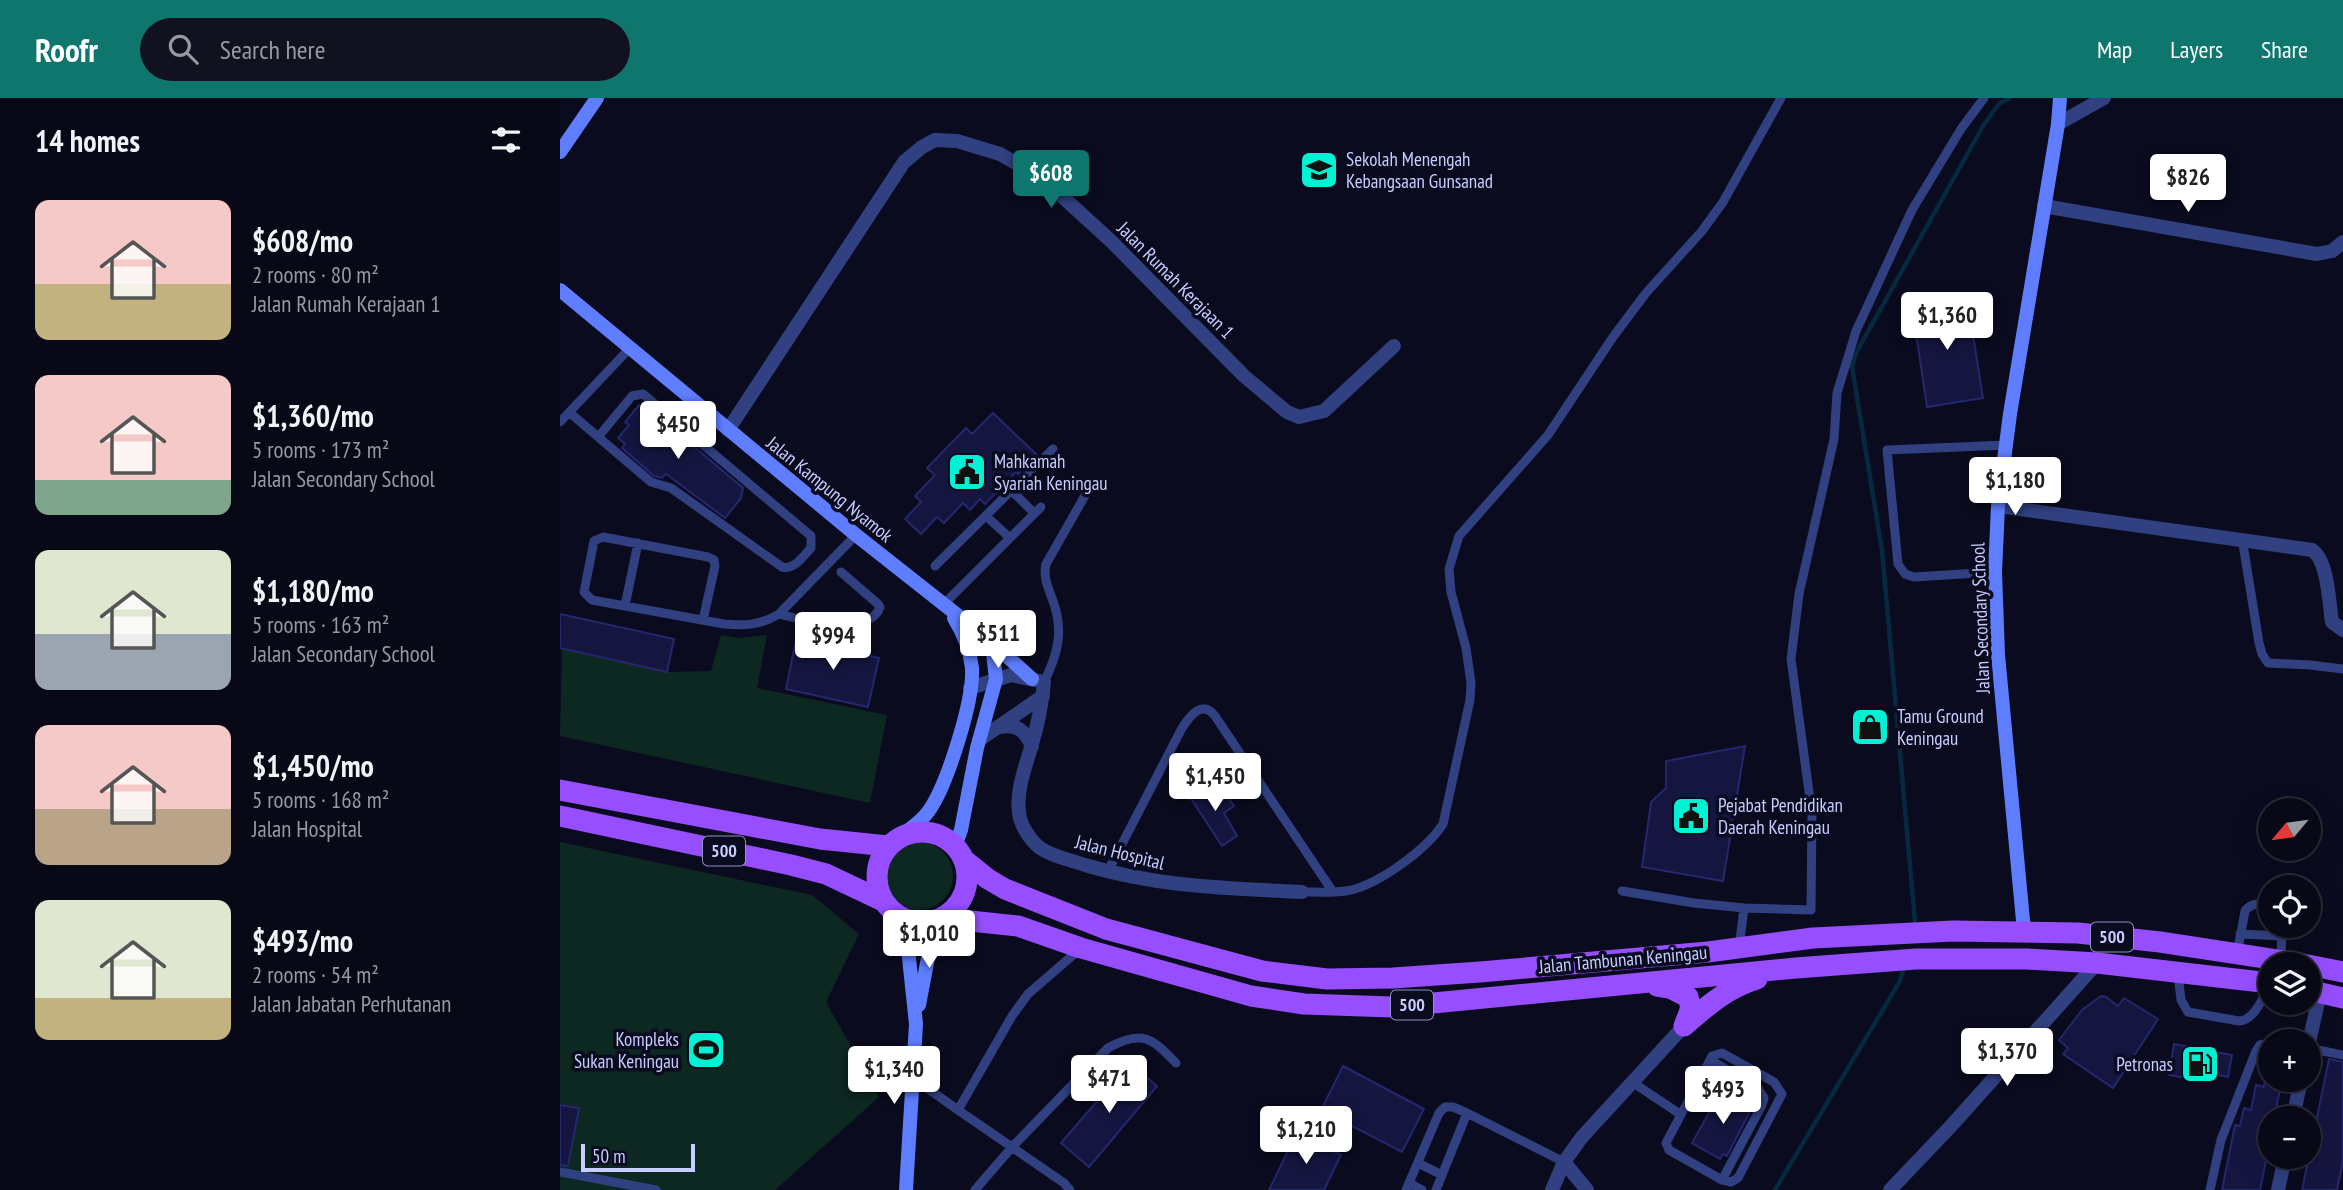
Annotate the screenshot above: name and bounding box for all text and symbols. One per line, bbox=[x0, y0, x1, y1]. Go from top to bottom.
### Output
search box bbox=[140, 18, 630, 81]
text: Roofr bbox=[35, 28, 98, 71]
icon: search bbox=[164, 30, 202, 68]
text: Search here bbox=[220, 33, 325, 66]
text: Map bbox=[2097, 34, 2132, 65]
text: Layers bbox=[2170, 34, 2223, 65]
text: Share bbox=[2261, 34, 2308, 65]
text: 14 homes bbox=[35, 121, 140, 160]
icon: filters bbox=[487, 121, 525, 159]
place label: Sekolah Menengah Kebangsaan Gunsanad bbox=[1346, 147, 1493, 193]
school or university icon: Sekolah Menengah Kebangsaan Gunsanad bbox=[1298, 149, 1340, 191]
pin: $608 bbox=[1010, 150, 1092, 210]
pin: $826 bbox=[2147, 155, 2229, 214]
text: $608 bbox=[1029, 158, 1073, 187]
text: $826 bbox=[2166, 162, 2210, 191]
street label: Jalan Rumah Kerajaan 1 bbox=[1112, 216, 1240, 344]
text: $608/mo bbox=[252, 221, 353, 260]
icon: home bbox=[91, 228, 175, 312]
text: 2 rooms · 80 m² bbox=[252, 260, 379, 289]
text: Jalan Rumah Kerajaan 1 bbox=[252, 289, 441, 318]
pin: $1,360 bbox=[1890, 292, 2004, 352]
text: $1,360 bbox=[1917, 300, 1977, 329]
text: $1,360/mo bbox=[252, 396, 374, 435]
pin: $450 bbox=[637, 402, 719, 461]
icon: home bbox=[91, 403, 175, 487]
text: $450 bbox=[656, 409, 700, 438]
street label: Jalan Kampung Nyamok bbox=[761, 430, 898, 548]
text: 5 rooms · 173 m² bbox=[252, 435, 389, 464]
place label: Mahkamah Syariah Keningau bbox=[994, 449, 1108, 495]
public building icon: Mahkamah Syariah Keningau bbox=[946, 451, 988, 493]
pin: $1,180 bbox=[1958, 458, 2072, 517]
text: Jalan Secondary School bbox=[252, 464, 435, 493]
text: $1,180 bbox=[1985, 465, 2045, 494]
street label: Jalan Secondary School bbox=[1965, 541, 1995, 695]
text: $1,180/mo bbox=[252, 571, 374, 610]
icon: home bbox=[91, 578, 175, 662]
text: 5 rooms · 163 m² bbox=[252, 610, 389, 639]
pin: $511 bbox=[957, 610, 1039, 670]
pin: $994 bbox=[792, 612, 874, 672]
text: $511 bbox=[976, 618, 1020, 647]
text: $994 bbox=[811, 620, 855, 649]
text: Jalan Secondary School bbox=[252, 639, 435, 668]
place label: Tamu Ground Keningau bbox=[1897, 704, 1984, 750]
shop icon: Tamu Ground Keningau bbox=[1849, 706, 1891, 748]
text: $1,450/mo bbox=[252, 746, 374, 785]
icon: home bbox=[91, 753, 175, 837]
pin: $1,450 bbox=[1158, 754, 1272, 813]
text: $1,450 bbox=[1185, 761, 1245, 790]
text: 5 rooms · 168 m² bbox=[252, 785, 389, 814]
place label: Pejabat Pendidikan Daerah Keningau bbox=[1718, 793, 1843, 839]
public building icon: Pejabat Pendidikan Daerah Keningau bbox=[1670, 795, 1712, 837]
north arrow bbox=[2258, 798, 2320, 861]
map controls bbox=[2258, 798, 2321, 1169]
text: Jalan Hospital bbox=[252, 814, 362, 843]
street label: Jalan Hospital bbox=[1072, 829, 1168, 875]
road number: 500 bbox=[703, 836, 745, 866]
button: locate bbox=[2258, 875, 2321, 938]
pin: $1,010 bbox=[872, 910, 986, 970]
text: $1,010 bbox=[899, 918, 959, 947]
text: $493/mo bbox=[252, 921, 353, 960]
road number: 500 bbox=[2091, 922, 2133, 952]
icon: home bbox=[91, 928, 175, 1012]
street label: Jalan Tambunan Keningau bbox=[1537, 940, 1708, 978]
button: layers bbox=[2258, 952, 2321, 1015]
text: 2 rooms · 54 m² bbox=[252, 960, 379, 989]
text: Jalan Jabatan Perhutanan bbox=[252, 989, 451, 1018]
road number: 500 bbox=[1391, 991, 1433, 1020]
place label: Kompleks Sukan Keningau bbox=[574, 1027, 679, 1073]
pin: $1,370 bbox=[1950, 1028, 2064, 1088]
sports icon: Kompleks Sukan Keningau bbox=[685, 1029, 727, 1071]
button: + bbox=[2258, 1029, 2321, 1092]
text: $1,370 bbox=[1977, 1036, 2037, 1065]
fuel station icon: Petronas bbox=[2179, 1043, 2221, 1085]
pin: $1,340 bbox=[837, 1046, 951, 1106]
place label: Petronas bbox=[2116, 1052, 2173, 1076]
text: $1,340 bbox=[864, 1054, 924, 1083]
pin: $471 bbox=[1068, 1056, 1150, 1115]
text: $471 bbox=[1087, 1063, 1131, 1092]
pin: $493 bbox=[1682, 1066, 1764, 1126]
text: $493 bbox=[1701, 1074, 1745, 1103]
button: − bbox=[2258, 1106, 2321, 1169]
pin: $1,210 bbox=[1249, 1107, 1363, 1166]
text: $1,210 bbox=[1276, 1114, 1336, 1143]
scale bar bbox=[581, 1141, 695, 1173]
text: 50 m bbox=[592, 1144, 626, 1168]

